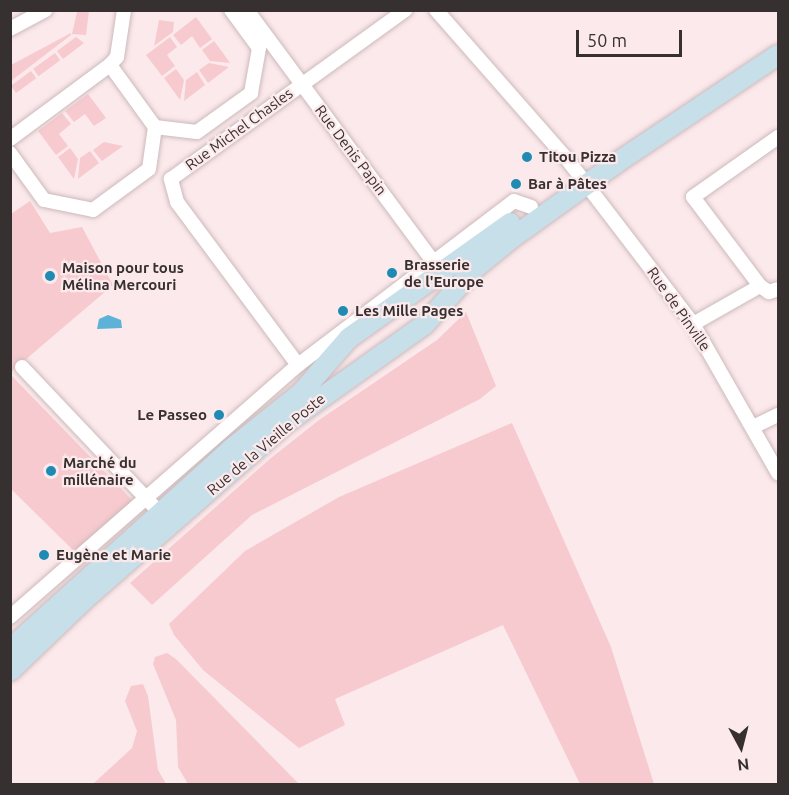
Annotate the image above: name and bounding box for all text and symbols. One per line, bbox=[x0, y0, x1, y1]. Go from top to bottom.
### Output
scale bar bbox=[579, 18, 686, 56]
text: 50 m bbox=[587, 30, 627, 50]
street label: Rue Michel Chasles bbox=[182, 84, 296, 174]
street label: Rue Denis Papin bbox=[311, 101, 391, 199]
place label: Titou Pizza bbox=[539, 148, 617, 166]
marker: Titou Pizza bbox=[520, 150, 534, 164]
place label: Bar à Pâtes bbox=[528, 175, 607, 193]
marker: Bar à Pâtes bbox=[509, 177, 523, 191]
place label: Brasserie de l'Europe bbox=[404, 255, 484, 290]
place label: Maison pour tous Mélina Mercouri bbox=[62, 258, 184, 293]
street label: Rue de Pinville bbox=[643, 264, 715, 354]
marker: Brasserie de l'Europe bbox=[385, 266, 399, 280]
marker: Maison pour tous Mélina Mercouri bbox=[43, 269, 57, 283]
place label: Les Mille Pages bbox=[355, 302, 463, 320]
marker: Les Mille Pages bbox=[336, 304, 350, 318]
street label: Rue de la Vieille Poste bbox=[203, 389, 329, 499]
place label: Le Passeo bbox=[137, 406, 207, 424]
marker: Le Passeo bbox=[212, 408, 226, 422]
place label: Marché du millénaire bbox=[63, 453, 137, 488]
marker: Marché du millénaire bbox=[44, 464, 58, 478]
place label: Eugène et Marie bbox=[56, 546, 171, 564]
marker: Eugène et Marie bbox=[37, 548, 51, 562]
north arrow bbox=[711, 717, 771, 777]
text: N bbox=[736, 755, 750, 775]

